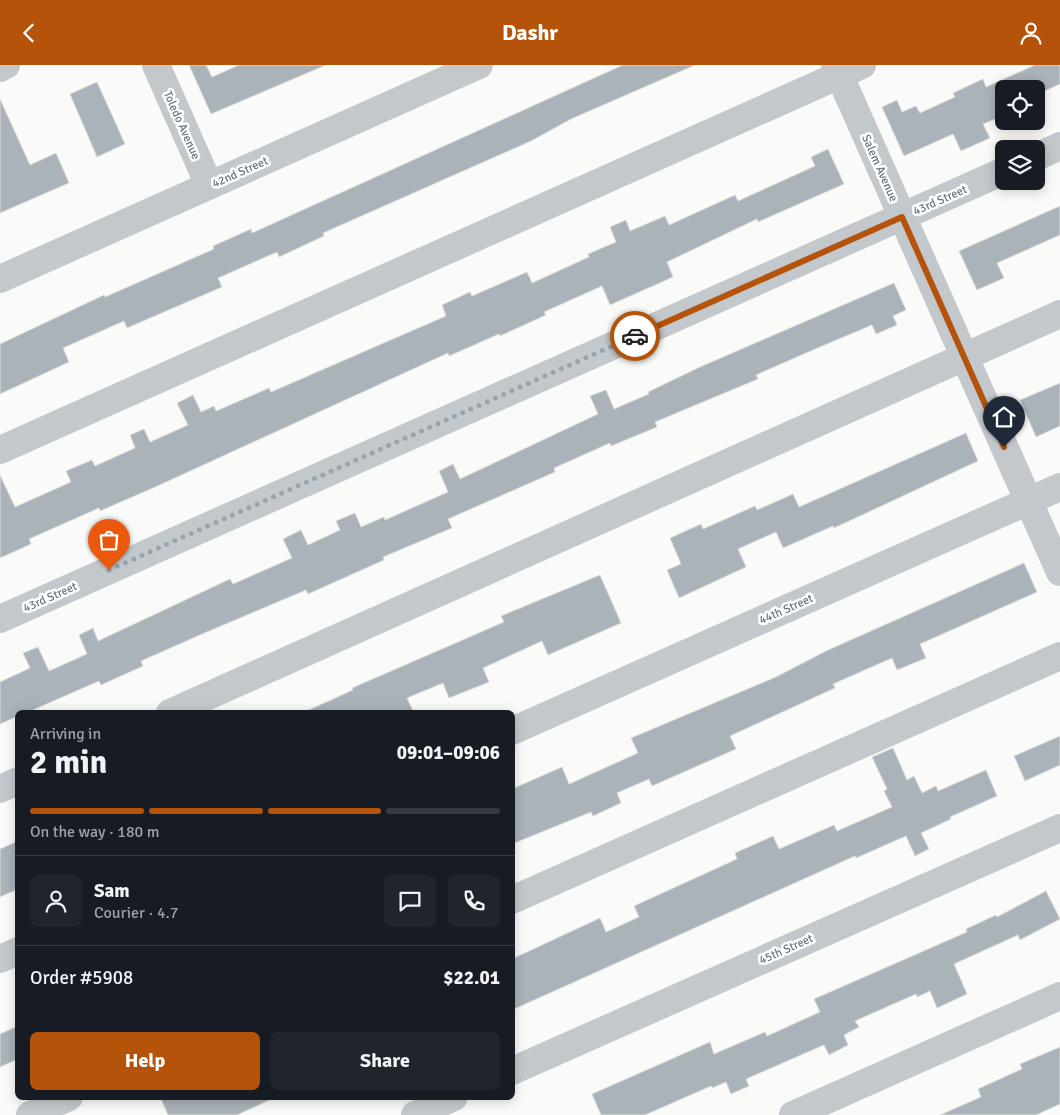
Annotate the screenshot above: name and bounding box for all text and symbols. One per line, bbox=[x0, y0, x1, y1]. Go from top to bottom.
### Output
icon: back bbox=[15, 19, 43, 47]
text: Dashr bbox=[502, 19, 558, 46]
icon: person bbox=[1017, 19, 1045, 47]
map controls bbox=[995, 80, 1045, 190]
button: locate bbox=[995, 80, 1045, 130]
street label: Toledo Avenue bbox=[160, 89, 203, 162]
street label: Salem Avenue bbox=[858, 132, 901, 204]
button: layers bbox=[995, 140, 1045, 190]
street label: 42nd Street bbox=[210, 153, 271, 191]
street label: 43rd Street bbox=[911, 182, 970, 219]
courier bbox=[610, 311, 660, 361]
icon: car bbox=[621, 322, 649, 350]
pin bbox=[983, 396, 1025, 447]
icon: home bbox=[990, 403, 1018, 431]
pin bbox=[88, 519, 130, 570]
icon: bag bbox=[95, 526, 123, 554]
street label: 43rd Street bbox=[21, 579, 80, 616]
street label: 44th Street bbox=[757, 591, 816, 628]
text: Arriving in bbox=[30, 724, 101, 744]
text: 09:01–09:06 bbox=[397, 741, 500, 765]
text: 2 min bbox=[30, 743, 107, 782]
text: On the way · 180 m bbox=[30, 822, 160, 842]
button: person bbox=[30, 875, 82, 927]
button: chat bbox=[384, 875, 436, 927]
button: phone bbox=[448, 875, 500, 927]
text: Sam bbox=[94, 879, 130, 903]
text: Courier · 4.7 bbox=[94, 903, 178, 923]
street label: 45th Street bbox=[757, 931, 816, 968]
text: Order #5908 bbox=[30, 966, 133, 990]
text: $22.01 bbox=[443, 966, 500, 990]
button: Help bbox=[30, 1032, 260, 1090]
button: Share bbox=[270, 1032, 500, 1090]

